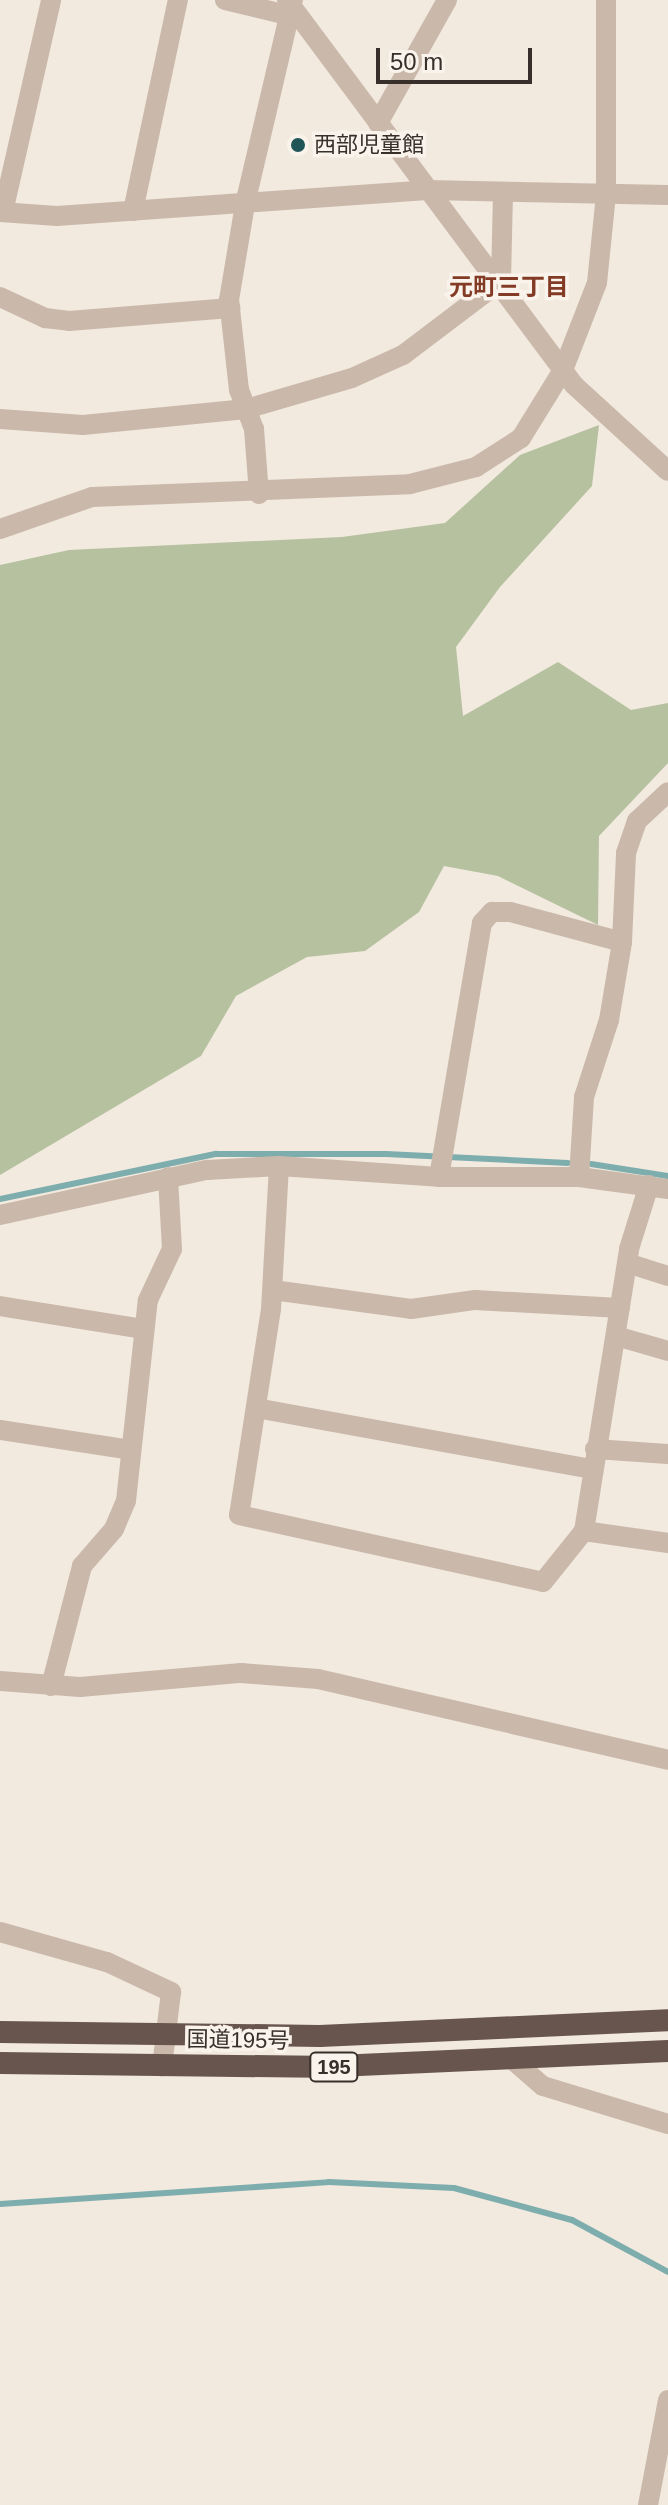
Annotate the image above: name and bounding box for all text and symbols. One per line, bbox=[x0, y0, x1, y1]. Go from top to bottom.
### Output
scale bar bbox=[380, 32, 536, 82]
text: 50 m bbox=[390, 48, 443, 75]
place label: 西部児童館 bbox=[314, 132, 424, 158]
marker: 西部児童館 bbox=[289, 136, 307, 154]
district label: 元町三丁目 bbox=[449, 273, 569, 301]
street label: 国道195号 bbox=[186, 2026, 290, 2054]
road number: 195 bbox=[308, 2051, 360, 2083]

